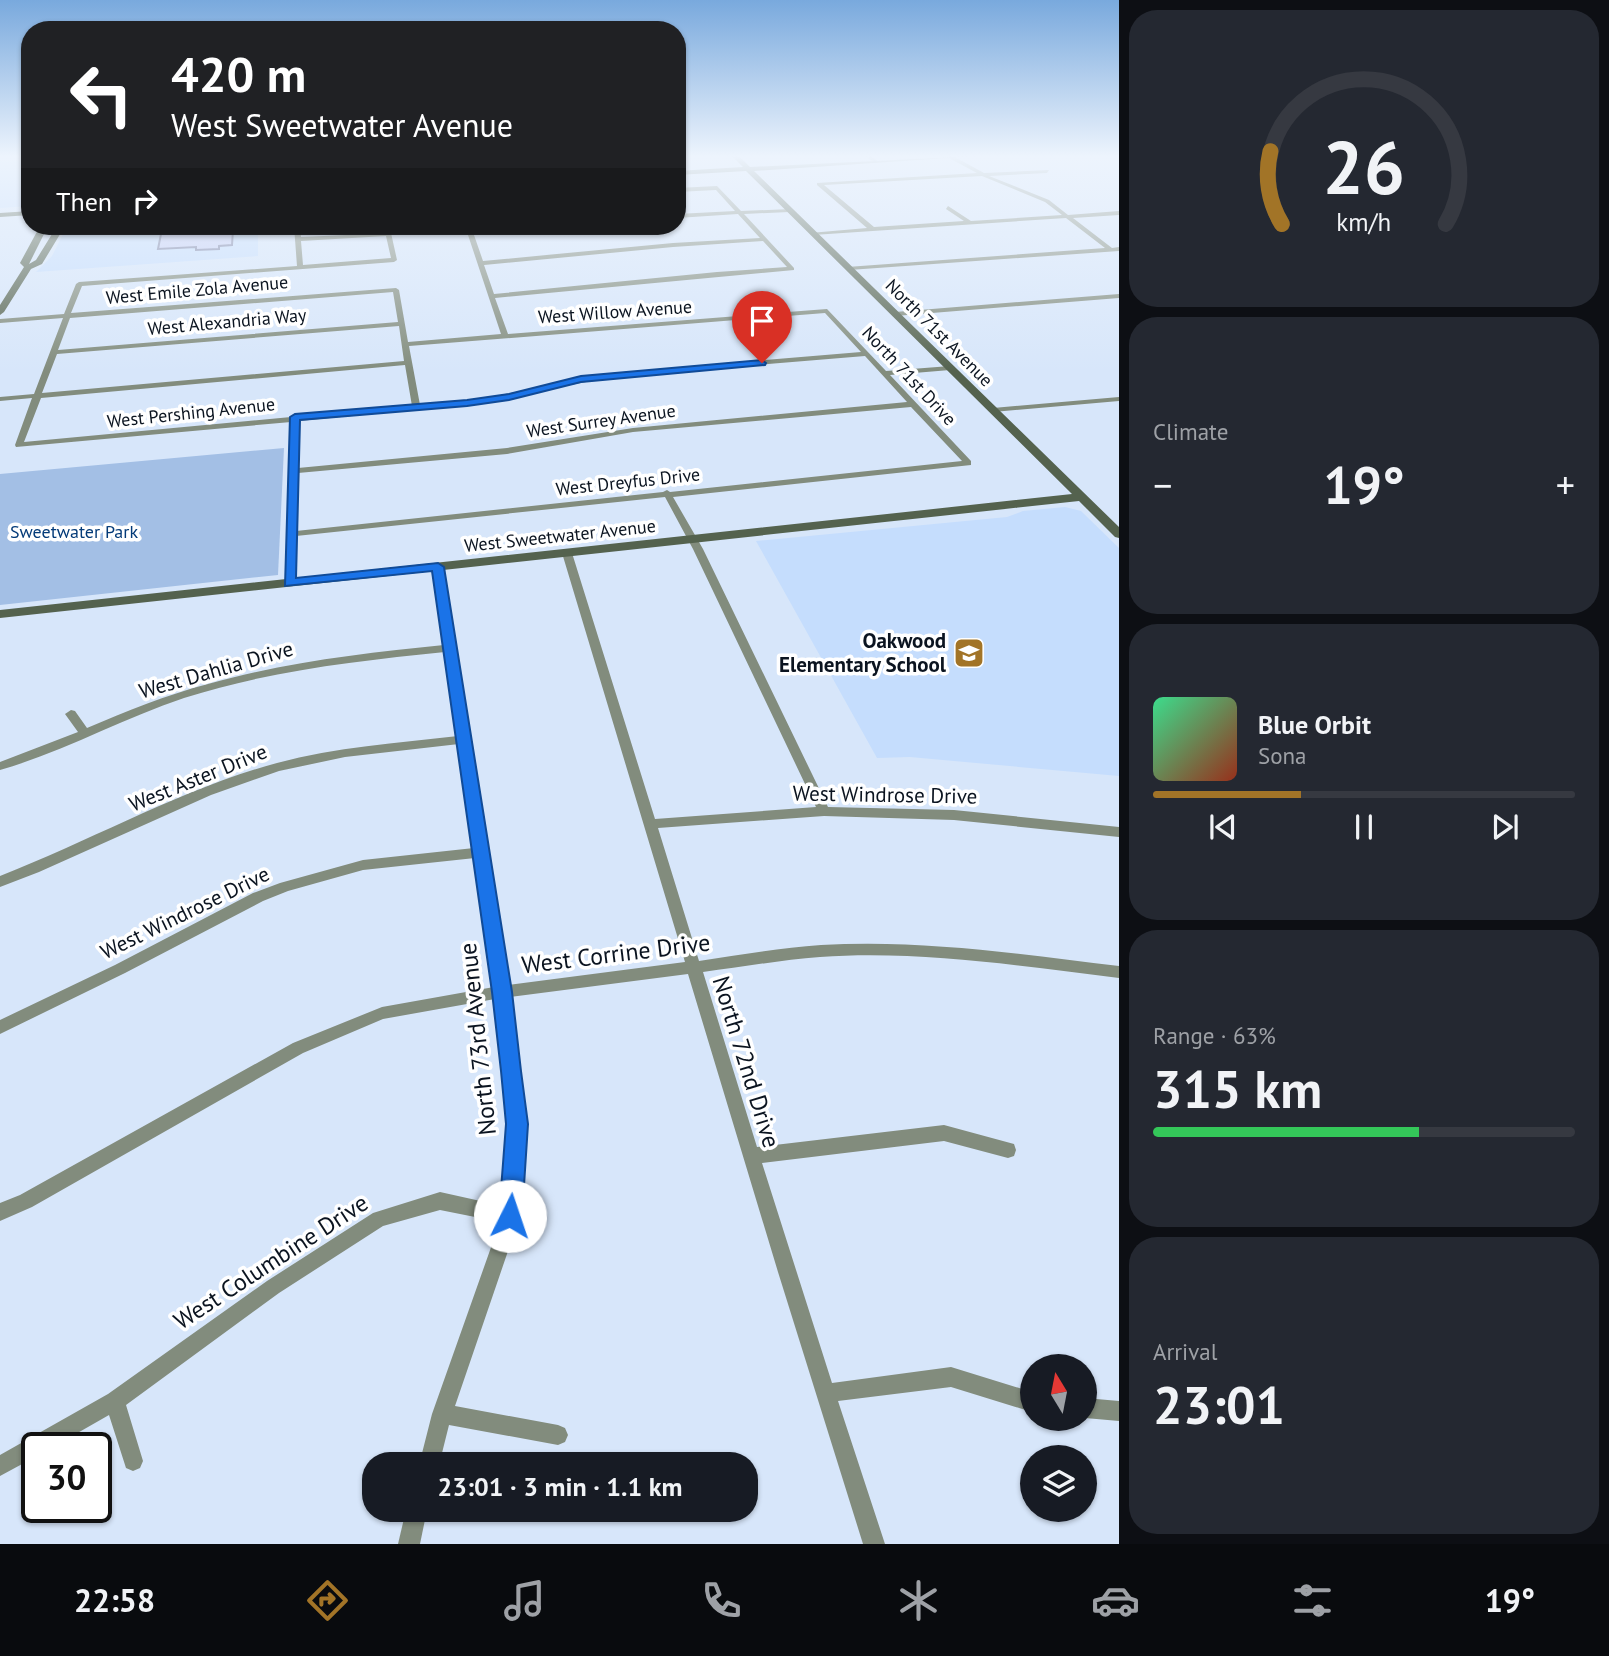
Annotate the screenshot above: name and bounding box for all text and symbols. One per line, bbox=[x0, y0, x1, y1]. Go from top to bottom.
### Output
text: 420 m bbox=[171, 42, 306, 106]
icon: left bbox=[56, 49, 147, 140]
text: West Sweetwater Avenue bbox=[171, 104, 513, 146]
text: 26 bbox=[1323, 121, 1405, 215]
icon: right bbox=[126, 182, 164, 220]
text: Then bbox=[56, 185, 112, 218]
text: km/h bbox=[1337, 206, 1391, 238]
street label: West Emile Zola Avenue bbox=[105, 270, 289, 309]
street label: North 71st Avenue bbox=[881, 274, 998, 391]
pin bbox=[732, 291, 792, 363]
street label: West Willow Avenue bbox=[537, 295, 693, 328]
icon: arrive bbox=[743, 302, 781, 340]
street label: West Alexandria Way bbox=[147, 303, 308, 340]
street label: North 71st Drive bbox=[857, 321, 961, 430]
street label: West Pershing Avenue bbox=[106, 392, 276, 433]
street label: West Surrey Avenue bbox=[525, 399, 677, 442]
text: Climate bbox=[1153, 417, 1228, 446]
text: 19° bbox=[1323, 451, 1405, 518]
text: − bbox=[1153, 460, 1172, 509]
text: + bbox=[1556, 460, 1575, 509]
street label: West Dreyfus Drive bbox=[555, 462, 701, 501]
street label: West Sweetwater Avenue bbox=[463, 514, 657, 557]
park label: Sweetwater Park bbox=[10, 520, 138, 543]
place label: Oakwood Elementary School bbox=[779, 627, 947, 678]
street label: West Dahlia Drive bbox=[136, 635, 296, 704]
school or university icon: Oakwood Elementary School bbox=[952, 636, 986, 670]
text: Blue Orbit bbox=[1258, 708, 1371, 741]
street label: West Aster Drive bbox=[125, 738, 271, 818]
text: Sona bbox=[1258, 741, 1307, 770]
street label: West Windrose Drive bbox=[792, 779, 978, 810]
icon: previous bbox=[1204, 808, 1242, 846]
icon: pause bbox=[1345, 808, 1383, 846]
icon: next bbox=[1486, 808, 1524, 846]
street label: West Windrose Drive bbox=[96, 860, 274, 965]
street label: West Corrine Drive bbox=[520, 927, 712, 980]
street label: North 73rd Avenue bbox=[452, 941, 503, 1137]
street label: North 72nd Drive bbox=[706, 972, 787, 1151]
text: Range · 63% bbox=[1153, 1021, 1276, 1050]
text: 315 km bbox=[1153, 1055, 1322, 1122]
position arrow bbox=[473, 1179, 547, 1253]
street label: West Columbine Drive bbox=[168, 1187, 374, 1336]
text: Arrival bbox=[1153, 1337, 1217, 1366]
north arrow bbox=[1020, 1354, 1097, 1432]
map controls bbox=[1020, 1354, 1097, 1522]
text: 23:01 bbox=[1153, 1371, 1285, 1438]
speed limit sign: 30 bbox=[21, 1432, 112, 1523]
button: layers bbox=[1020, 1445, 1097, 1522]
text: 23:01 · 3 min · 1.1 km bbox=[438, 1470, 683, 1503]
icon: directions bbox=[303, 1576, 352, 1625]
icon: music bbox=[500, 1576, 549, 1625]
icon: phone bbox=[697, 1576, 746, 1625]
icon: climate bbox=[894, 1576, 943, 1625]
icon: car bbox=[1091, 1576, 1140, 1625]
icon: filters bbox=[1288, 1576, 1337, 1625]
text: 22:58 bbox=[74, 1579, 155, 1621]
text: 19° bbox=[1485, 1579, 1535, 1621]

